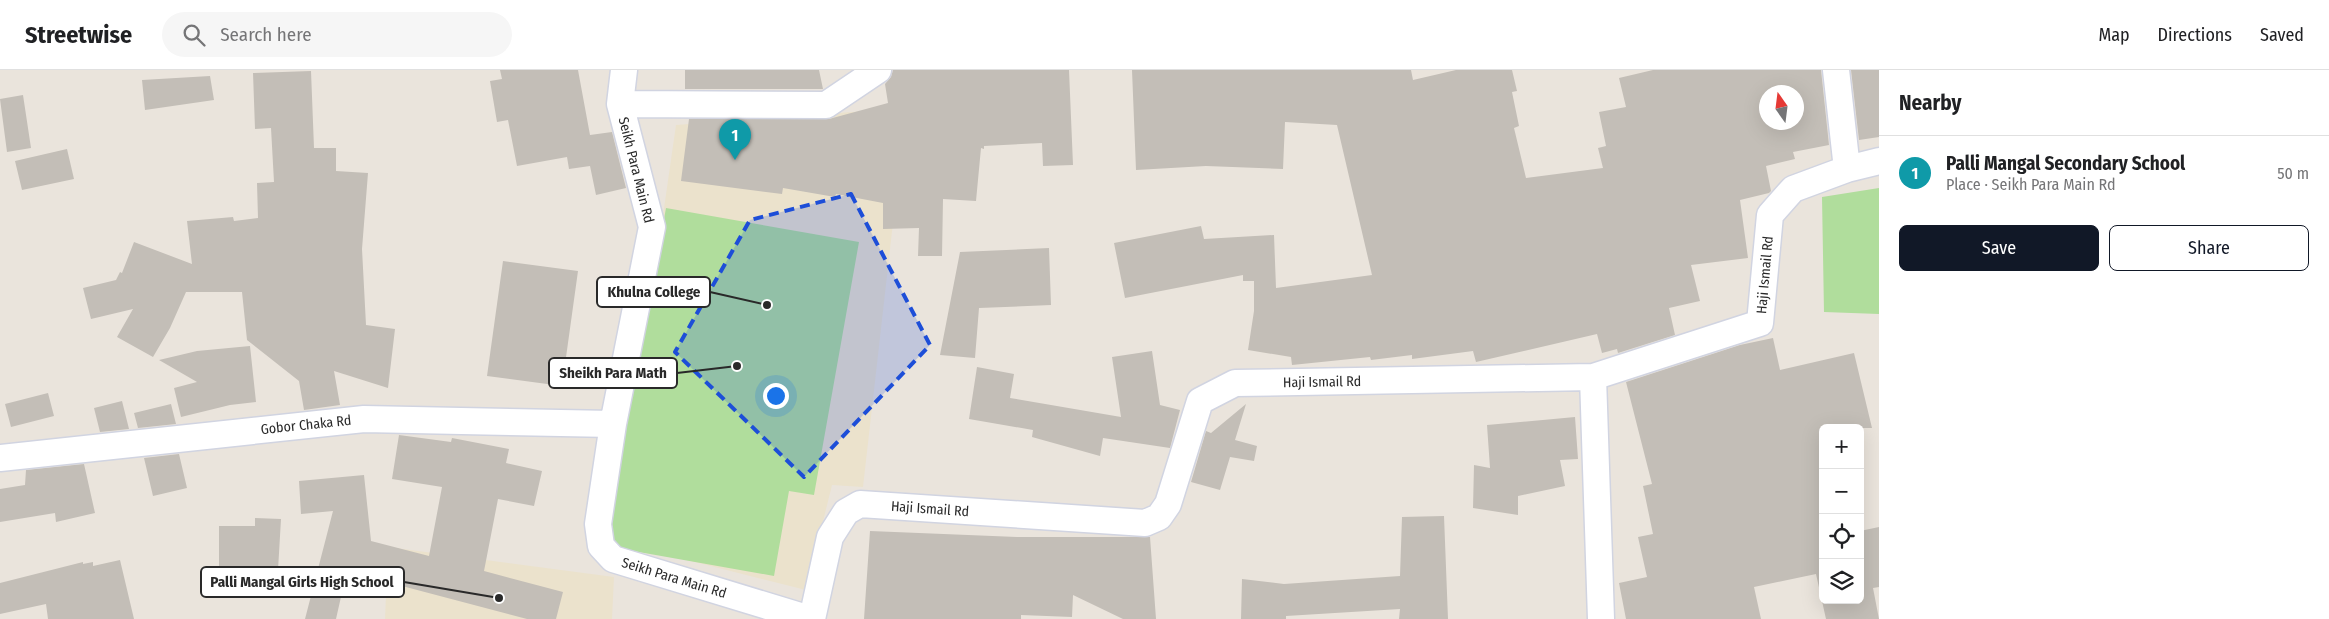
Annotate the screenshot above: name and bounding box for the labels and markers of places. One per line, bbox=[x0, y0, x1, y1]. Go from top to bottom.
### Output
pin: 1 bbox=[719, 119, 751, 160]
callout: Khulna College bbox=[597, 277, 710, 307]
callout: Sheikh Para Math bbox=[549, 358, 677, 388]
callout: Palli Mangal Girls High School bbox=[201, 567, 404, 597]

